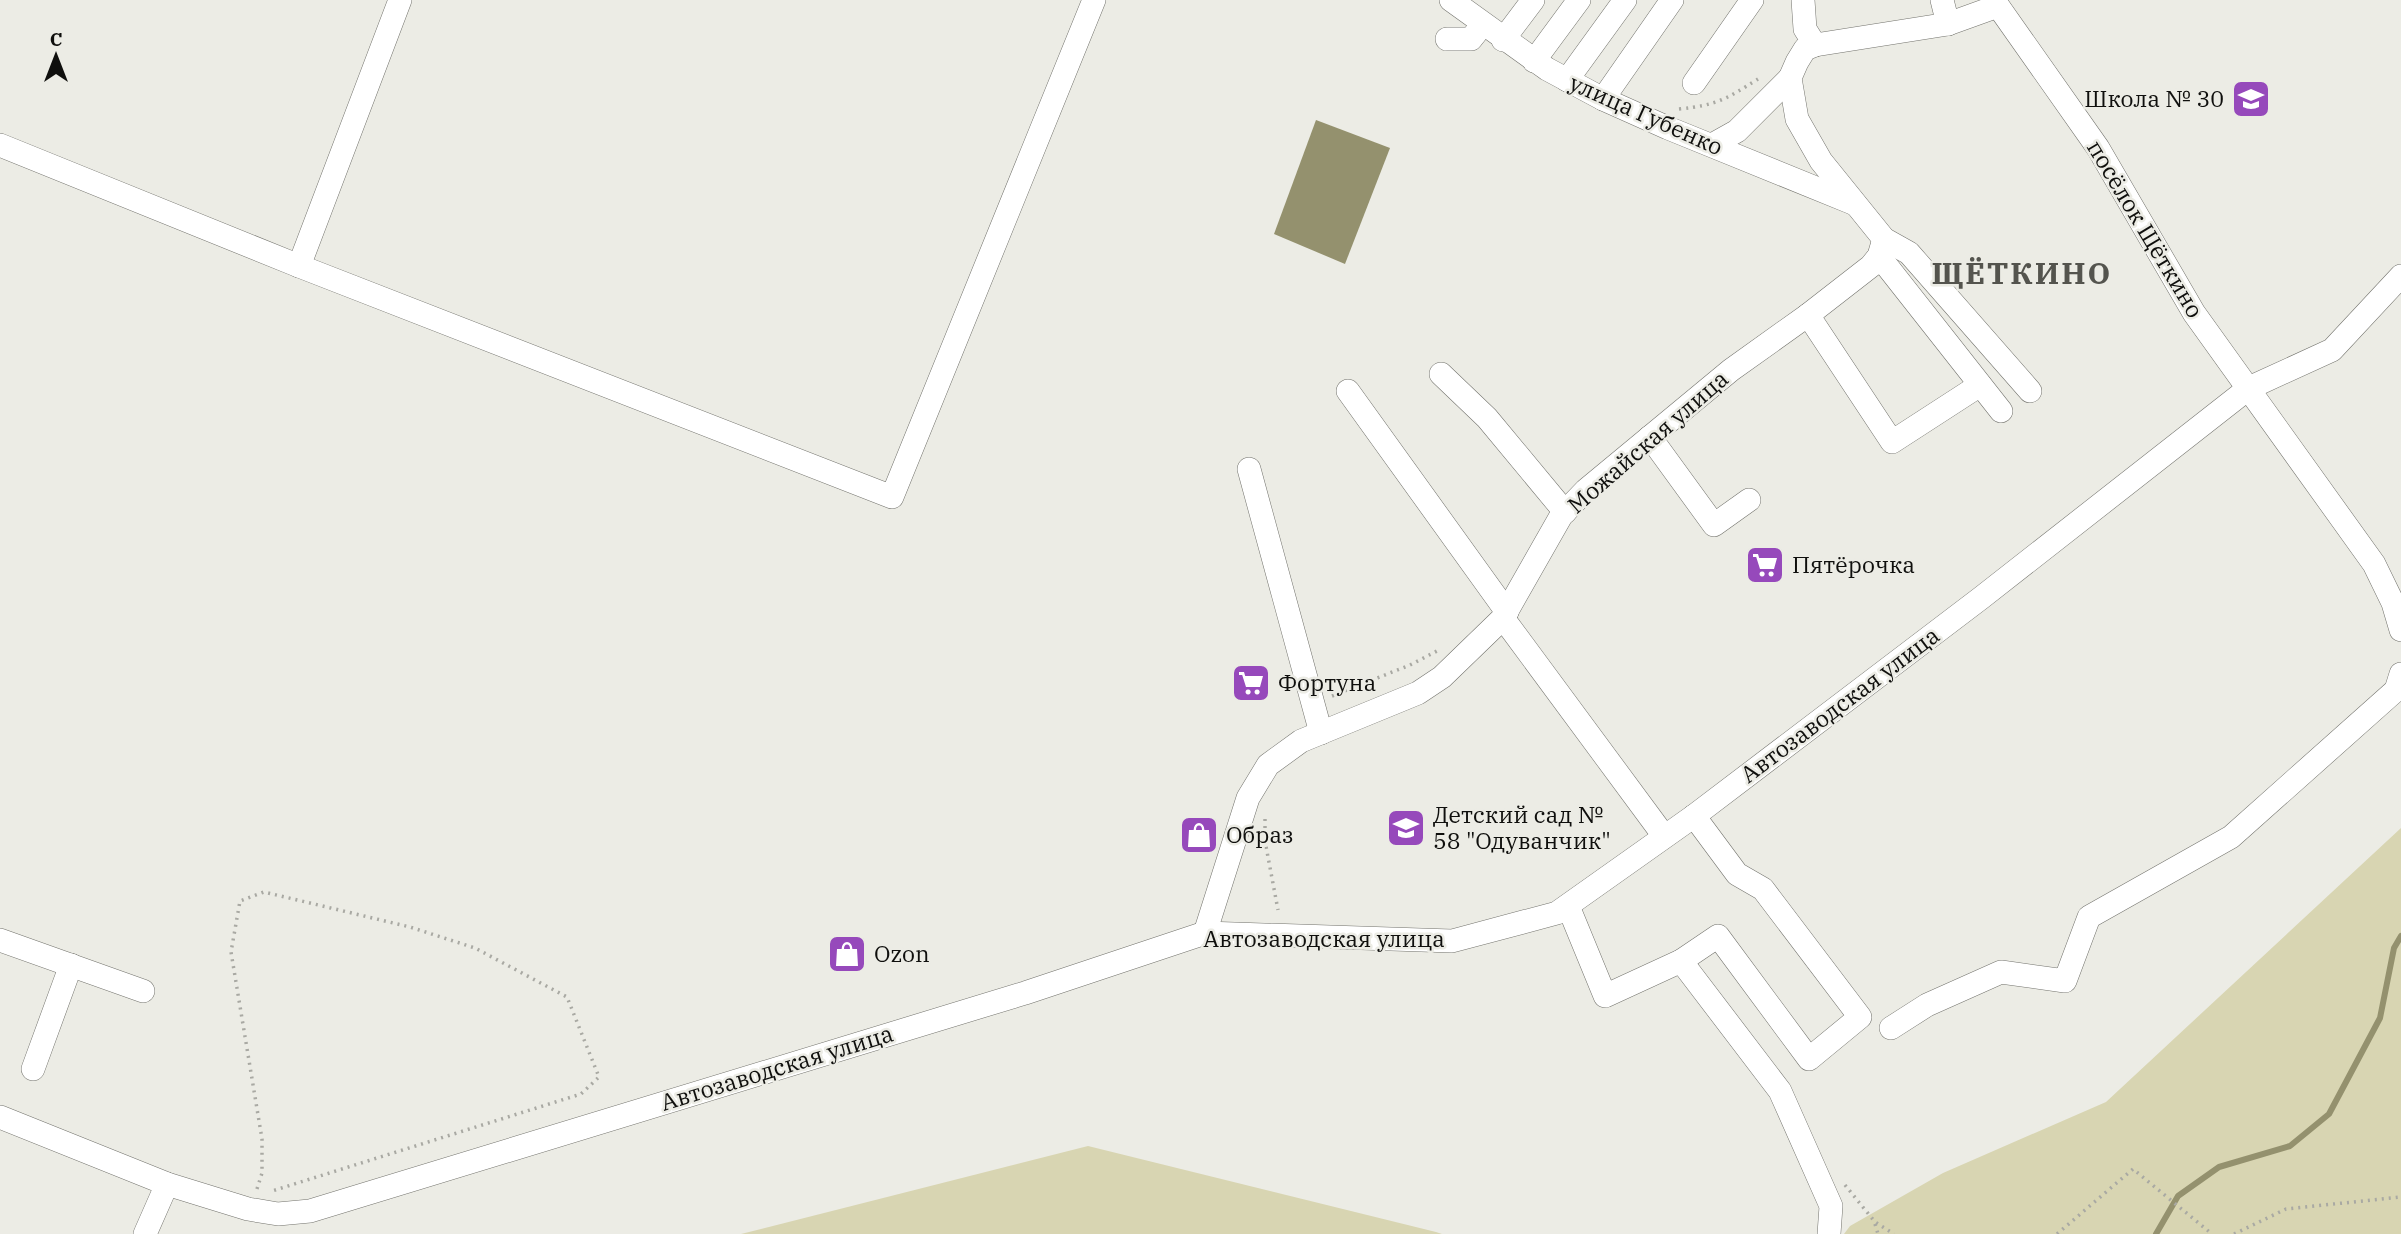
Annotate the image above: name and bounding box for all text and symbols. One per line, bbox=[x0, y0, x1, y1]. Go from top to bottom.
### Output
north arrow bbox=[21, 21, 91, 91]
text: С bbox=[50, 27, 62, 51]
street label: улица Губенко bbox=[1565, 67, 1728, 161]
school or university icon: Школа № 30 bbox=[2230, 78, 2272, 120]
place label: Школа № 30 bbox=[2084, 83, 2224, 113]
street label: посёлок Щёткино bbox=[2081, 134, 2211, 323]
district label: ЩЁТКИНО bbox=[1932, 253, 2112, 292]
street label: Можайская улица bbox=[1561, 363, 1734, 519]
supermarket icon: Пятёрочка bbox=[1744, 544, 1786, 586]
place label: Пятёрочка bbox=[1792, 549, 1915, 579]
street label: Автозаводская улица bbox=[1734, 620, 1945, 789]
supermarket icon: Фортуна bbox=[1230, 662, 1272, 704]
place label: Фортуна bbox=[1278, 667, 1376, 697]
place label: Детский сад № 58 "Одуванчик" bbox=[1433, 799, 1611, 855]
school or university icon: Детский сад № 58 "Одуванчик" bbox=[1385, 807, 1427, 849]
shop icon: Образ bbox=[1178, 814, 1220, 856]
place label: Образ bbox=[1226, 819, 1294, 849]
street label: Автозаводская улица bbox=[1203, 923, 1445, 953]
shop icon: Ozon bbox=[826, 933, 868, 975]
place label: Ozon bbox=[874, 938, 930, 968]
street label: Автозаводская улица bbox=[657, 1017, 897, 1117]

